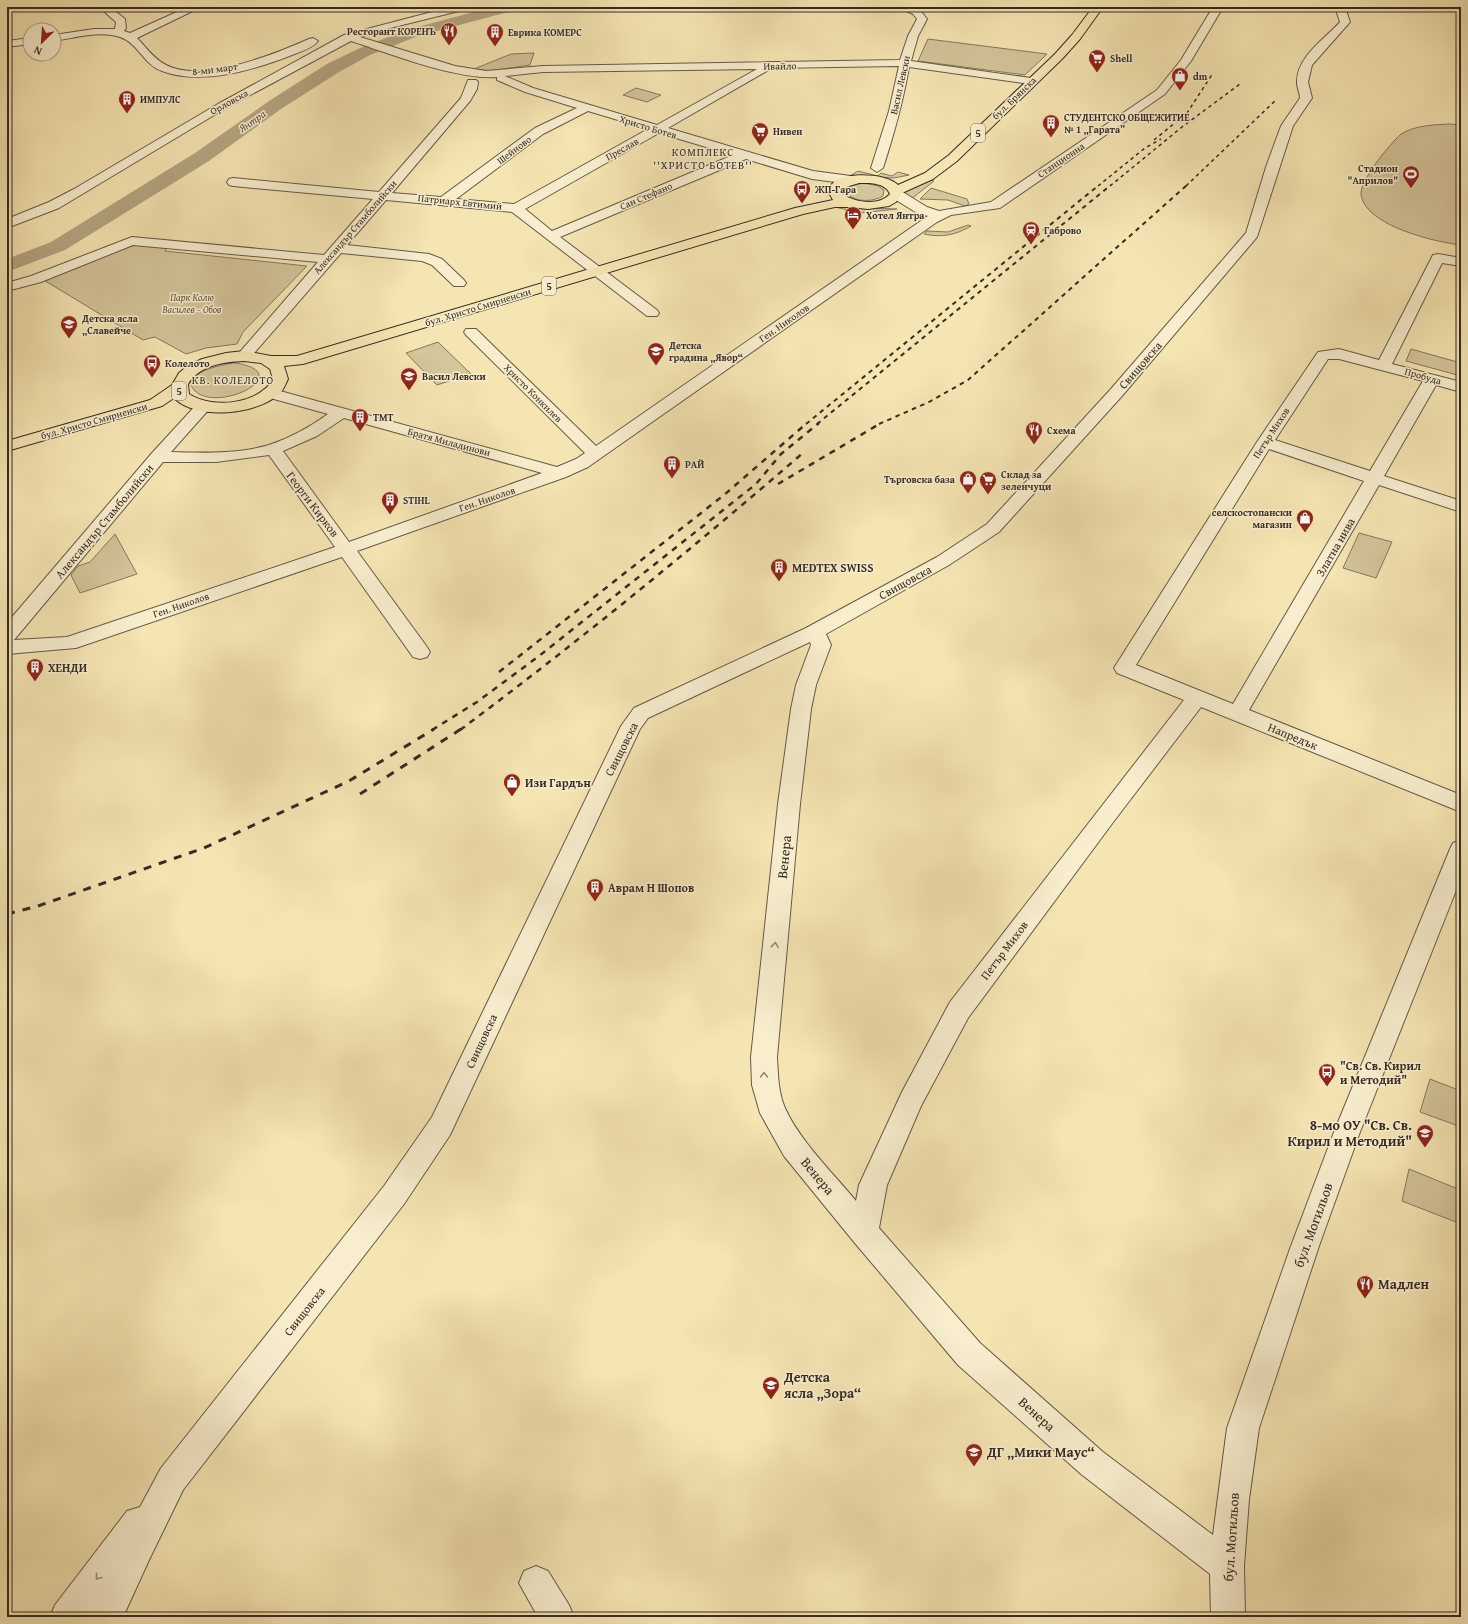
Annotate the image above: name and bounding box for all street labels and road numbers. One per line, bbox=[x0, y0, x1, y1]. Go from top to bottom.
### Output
street label: Васил Левски bbox=[886, 54, 914, 116]
street label: Ивайло bbox=[763, 58, 797, 74]
street label: 8-ми март bbox=[191, 59, 239, 79]
street label: бул. Брянска bbox=[988, 73, 1040, 123]
street label: Орловска bbox=[207, 85, 251, 119]
street label: Христо Ботев bbox=[617, 111, 679, 143]
road number: 5 bbox=[971, 124, 985, 142]
street label: Шейново bbox=[494, 132, 534, 168]
street label: Преслав bbox=[603, 134, 642, 164]
street label: Станционна bbox=[1034, 139, 1088, 181]
street label: Александър Стамболийски bbox=[310, 176, 400, 278]
street label: Сан Стефано bbox=[618, 178, 674, 214]
street label: Патриарх Евтимий bbox=[417, 190, 503, 214]
road number: 5 bbox=[542, 277, 556, 295]
street label: бул. Христо Смирненски bbox=[423, 284, 533, 330]
street label: Ген. Николов bbox=[756, 300, 812, 346]
street label: Свищовска bbox=[1115, 337, 1166, 392]
street label: Христо Конкилев bbox=[500, 360, 566, 426]
street label: Пробуда bbox=[1403, 364, 1443, 388]
road number: 5 bbox=[172, 382, 186, 400]
street label: бул. Христо Смирненски bbox=[39, 399, 149, 443]
street label: Петър Михов bbox=[1249, 404, 1293, 462]
street label: Братя Миладинови bbox=[406, 424, 492, 460]
street label: Александър Стамболийски bbox=[51, 460, 157, 582]
street label: Георги Кирков bbox=[283, 468, 343, 540]
street label: Ген. Николов bbox=[457, 482, 517, 516]
street label: Златна нива bbox=[1311, 514, 1359, 580]
street label: Свищовска bbox=[875, 560, 935, 604]
street label: Ген. Николов bbox=[151, 588, 211, 622]
street label: Напредък bbox=[1266, 718, 1321, 754]
street label: Свищовска bbox=[600, 719, 642, 779]
street label: Венера bbox=[772, 834, 796, 880]
street label: Петър Михов bbox=[976, 917, 1032, 983]
street label: Свищовска bbox=[461, 1011, 501, 1071]
street label: Венера bbox=[796, 1153, 840, 1199]
street label: бул. Могильов bbox=[1288, 1180, 1338, 1270]
street label: Свищовска bbox=[279, 1283, 329, 1339]
street label: Венера bbox=[1014, 1392, 1060, 1436]
street label: бул. Могильов bbox=[1218, 1492, 1244, 1582]

